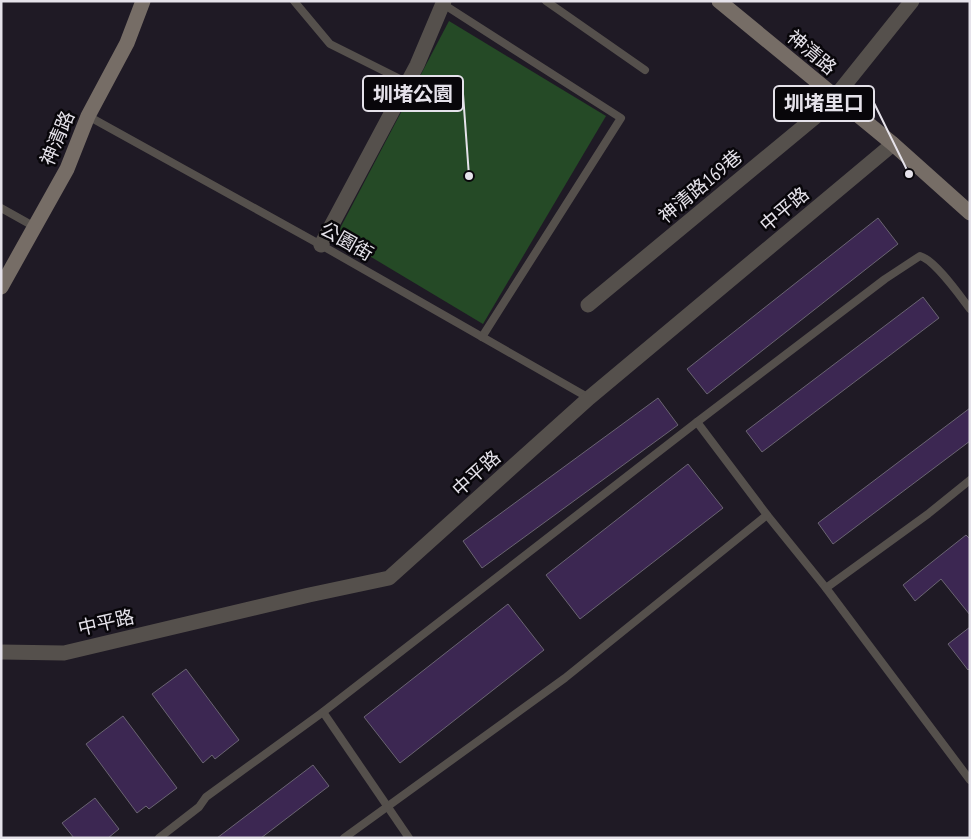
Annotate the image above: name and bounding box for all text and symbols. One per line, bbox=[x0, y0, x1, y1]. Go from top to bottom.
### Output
street label: 神清路 bbox=[782, 24, 842, 80]
callout: 圳堵公園 bbox=[363, 76, 463, 111]
text: 圳堵公園 bbox=[373, 81, 453, 107]
callout: 圳堵里口 bbox=[774, 86, 874, 121]
text: 圳堵里口 bbox=[784, 90, 864, 116]
street label: 神清路 bbox=[35, 107, 79, 169]
street label: 神清路169巷 bbox=[653, 144, 747, 228]
street label: 中平路 bbox=[754, 181, 814, 237]
street label: 公園街 bbox=[316, 216, 378, 266]
street label: 中平路 bbox=[447, 445, 505, 501]
street label: 中平路 bbox=[76, 604, 136, 640]

